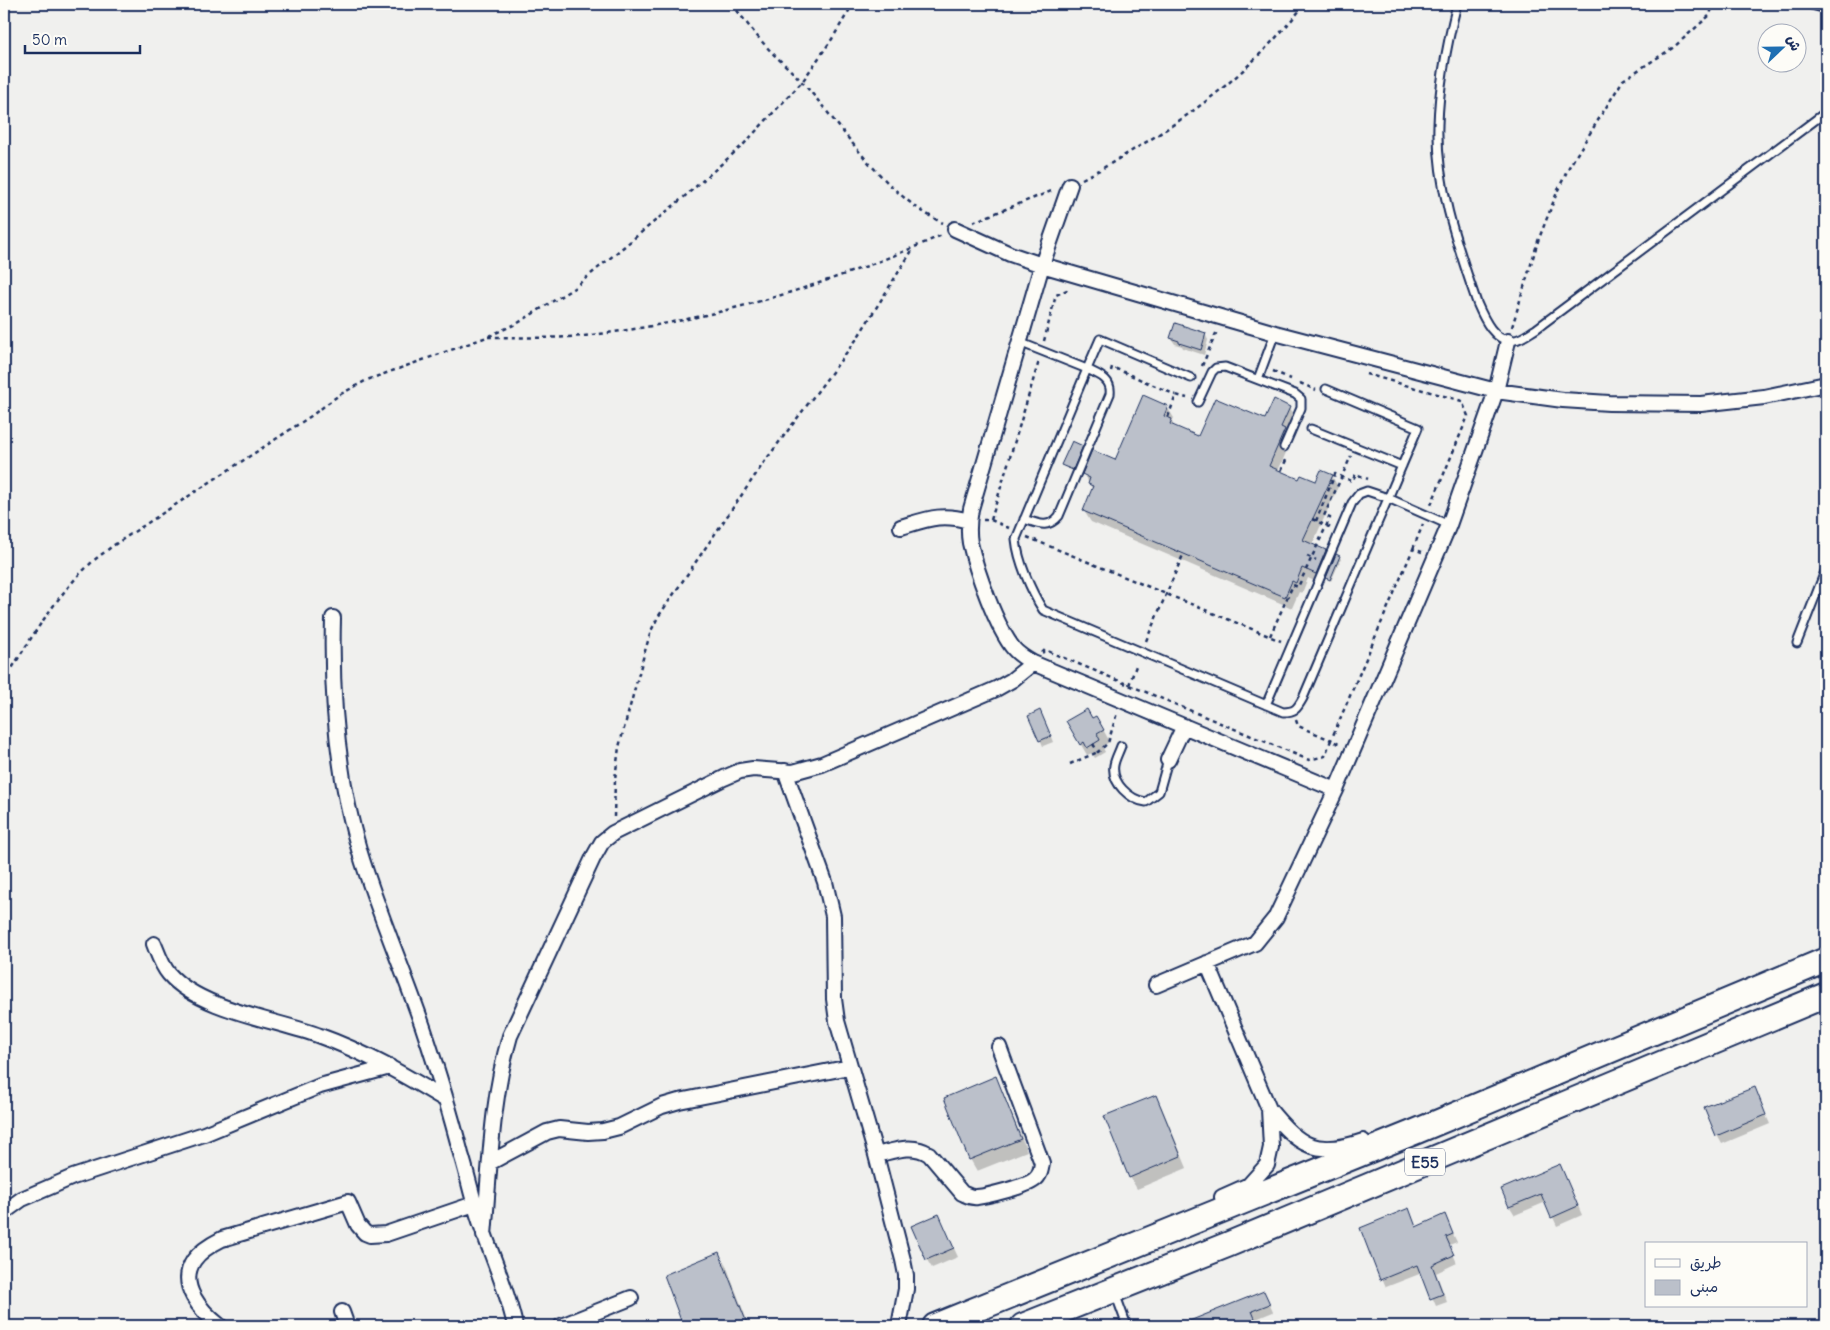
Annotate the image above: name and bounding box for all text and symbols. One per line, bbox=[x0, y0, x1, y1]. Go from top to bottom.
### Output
scale bar bbox=[25, 22, 140, 54]
north arrow bbox=[1758, 22, 1808, 72]
text: 50 m bbox=[32, 30, 67, 49]
text: ش bbox=[1783, 33, 1805, 54]
road number: E55 bbox=[1405, 1148, 1445, 1176]
legend bbox=[1645, 1242, 1808, 1308]
text: طريق bbox=[1690, 1253, 1722, 1272]
text: مبنى bbox=[1690, 1277, 1718, 1297]

